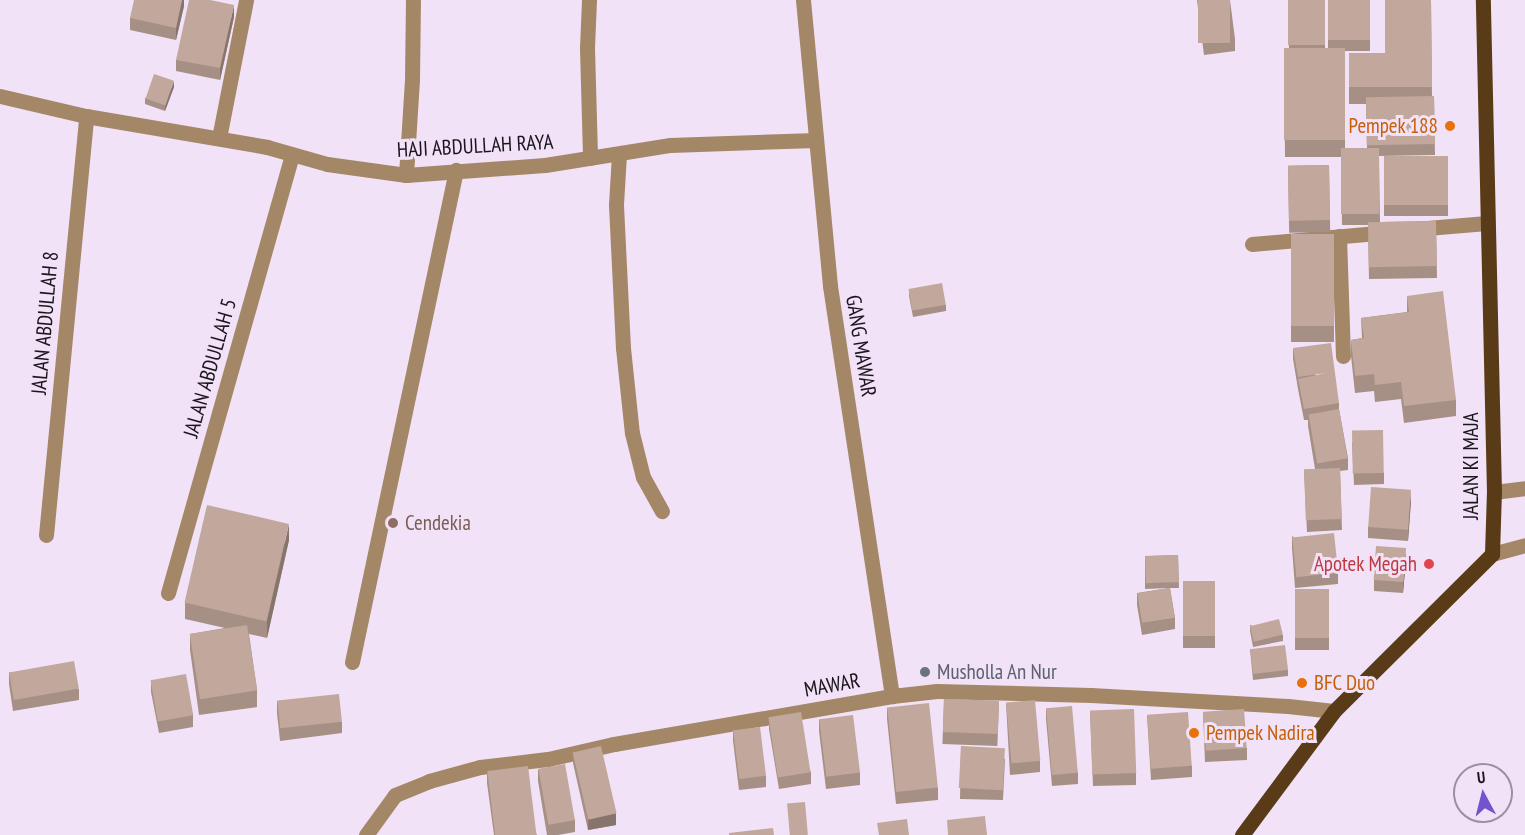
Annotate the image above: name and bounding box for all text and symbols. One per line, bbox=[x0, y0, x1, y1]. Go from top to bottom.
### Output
place label: Pempek 188 bbox=[1348, 113, 1438, 139]
marker: Pempek 188 bbox=[1443, 119, 1457, 133]
street label: HAJI ABDULLAH RAYA bbox=[396, 129, 554, 163]
street label: JALAN ABDULLAH 8 bbox=[26, 250, 64, 396]
street label: GANG MAWAR bbox=[841, 293, 881, 399]
street label: JALAN ABDULLAH 5 bbox=[178, 295, 242, 441]
street label: JALAN KI MAJA bbox=[1458, 412, 1484, 520]
place label: Cendekia bbox=[405, 510, 471, 536]
marker: Cendekia bbox=[386, 516, 400, 530]
place label: Apotek Megah bbox=[1313, 551, 1417, 577]
marker: Apotek Megah bbox=[1422, 557, 1436, 571]
place label: Musholla An Nur bbox=[937, 659, 1057, 685]
marker: Musholla An Nur bbox=[918, 665, 932, 679]
street label: MAWAR bbox=[802, 668, 862, 702]
place label: BFC Duo bbox=[1314, 670, 1376, 696]
marker: BFC Duo bbox=[1295, 676, 1309, 690]
place label: Pempek Nadira bbox=[1206, 720, 1315, 746]
marker: Pempek Nadira bbox=[1187, 726, 1201, 740]
north arrow bbox=[1453, 763, 1513, 823]
text: U bbox=[1476, 767, 1486, 788]

